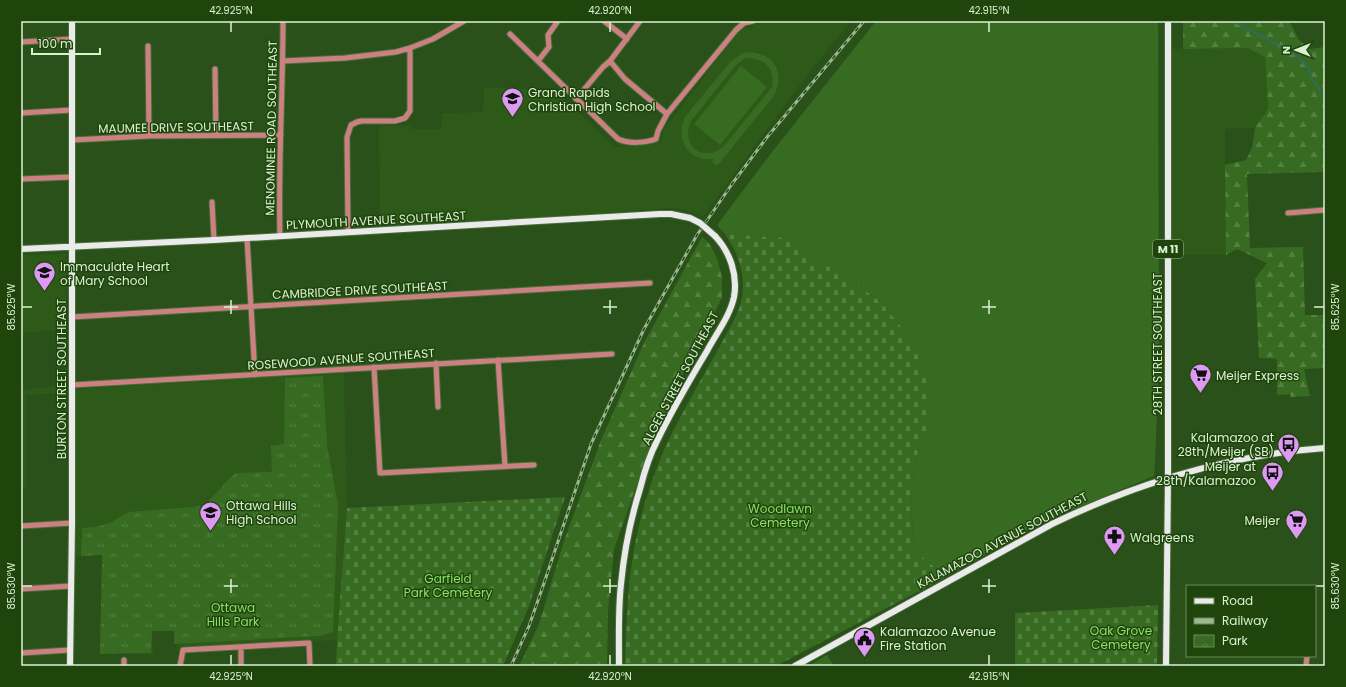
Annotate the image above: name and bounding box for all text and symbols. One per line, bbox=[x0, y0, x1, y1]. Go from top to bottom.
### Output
text: 42.925°N bbox=[209, 3, 253, 18]
text: 42.920°N bbox=[588, 3, 632, 18]
text: 42.915°N bbox=[968, 3, 1010, 18]
scale bar bbox=[32, 30, 100, 56]
north arrow bbox=[1276, 30, 1316, 70]
text: 100 m bbox=[38, 35, 72, 52]
street label: MENOMINEE ROAD SOUTHEAST bbox=[261, 40, 281, 216]
text: N bbox=[1278, 46, 1294, 54]
place label: Grand Rapids Christian High School bbox=[528, 84, 656, 115]
school or university icon: Grand Rapids Christian High School bbox=[500, 86, 526, 119]
street label: MAUMEE DRIVE SOUTHEAST bbox=[98, 117, 255, 137]
street label: PLYMOUTH AVENUE SOUTHEAST bbox=[285, 207, 467, 233]
road number: M 11 bbox=[1153, 240, 1183, 258]
place label: Immaculate Heart of Mary School bbox=[60, 258, 170, 289]
school or university icon: Immaculate Heart of Mary School bbox=[31, 260, 57, 293]
street label: 28TH STREET SOUTHEAST bbox=[1149, 272, 1166, 415]
street label: CAMBRIDGE DRIVE SOUTHEAST bbox=[272, 277, 449, 303]
text: 85.625°W bbox=[4, 283, 19, 330]
text: 85.625°W bbox=[1328, 283, 1343, 330]
street label: BURTON STREET SOUTHEAST bbox=[53, 298, 70, 459]
street label: ALGER STREET SOUTHEAST bbox=[637, 308, 723, 448]
street label: ROSEWOOD AVENUE SOUTHEAST bbox=[247, 344, 436, 374]
supermarket icon: Meijer Express bbox=[1187, 362, 1213, 395]
place label: Meijer Express bbox=[1216, 367, 1299, 384]
place label: Kalamazoo at 28th/Meijer (SB) bbox=[1178, 429, 1274, 460]
bus stop icon: Kalamazoo at 28th/Meijer (SB) bbox=[1276, 431, 1302, 464]
place label: Meijer at 28th/Kalamazoo bbox=[1156, 458, 1256, 489]
bus stop icon: Meijer at 28th/Kalamazoo bbox=[1259, 460, 1285, 493]
street label: KALAMAZOO AVENUE SOUTHEAST bbox=[914, 487, 1091, 592]
place label: Ottawa Hills High School bbox=[226, 497, 297, 528]
school or university icon: Ottawa Hills High School bbox=[198, 499, 224, 532]
park label: Woodlawn Cemetery bbox=[748, 500, 812, 531]
supermarket icon: Meijer bbox=[1283, 507, 1309, 540]
place label: Meijer bbox=[1244, 512, 1281, 529]
pharmacy icon: Walgreens bbox=[1102, 524, 1128, 557]
place label: Walgreens bbox=[1130, 529, 1194, 546]
text: 85.630°W bbox=[4, 562, 19, 610]
text: 85.630°W bbox=[1328, 562, 1343, 610]
park label: Garfield Park Cemetery bbox=[404, 570, 492, 601]
legend bbox=[1186, 585, 1316, 657]
text: Road bbox=[1222, 592, 1253, 609]
park label: Ottawa Hills Park bbox=[207, 599, 260, 630]
text: Railway bbox=[1222, 612, 1268, 629]
park label: Oak Grove Cemetery bbox=[1090, 622, 1152, 653]
place label: Kalamazoo Avenue Fire Station bbox=[880, 623, 996, 654]
public building icon: Kalamazoo Avenue Fire Station bbox=[852, 625, 878, 658]
text: Park bbox=[1222, 632, 1249, 649]
text: 42.925°N bbox=[209, 669, 253, 684]
text: 42.920°N bbox=[588, 669, 632, 684]
text: 42.915°N bbox=[968, 669, 1010, 684]

